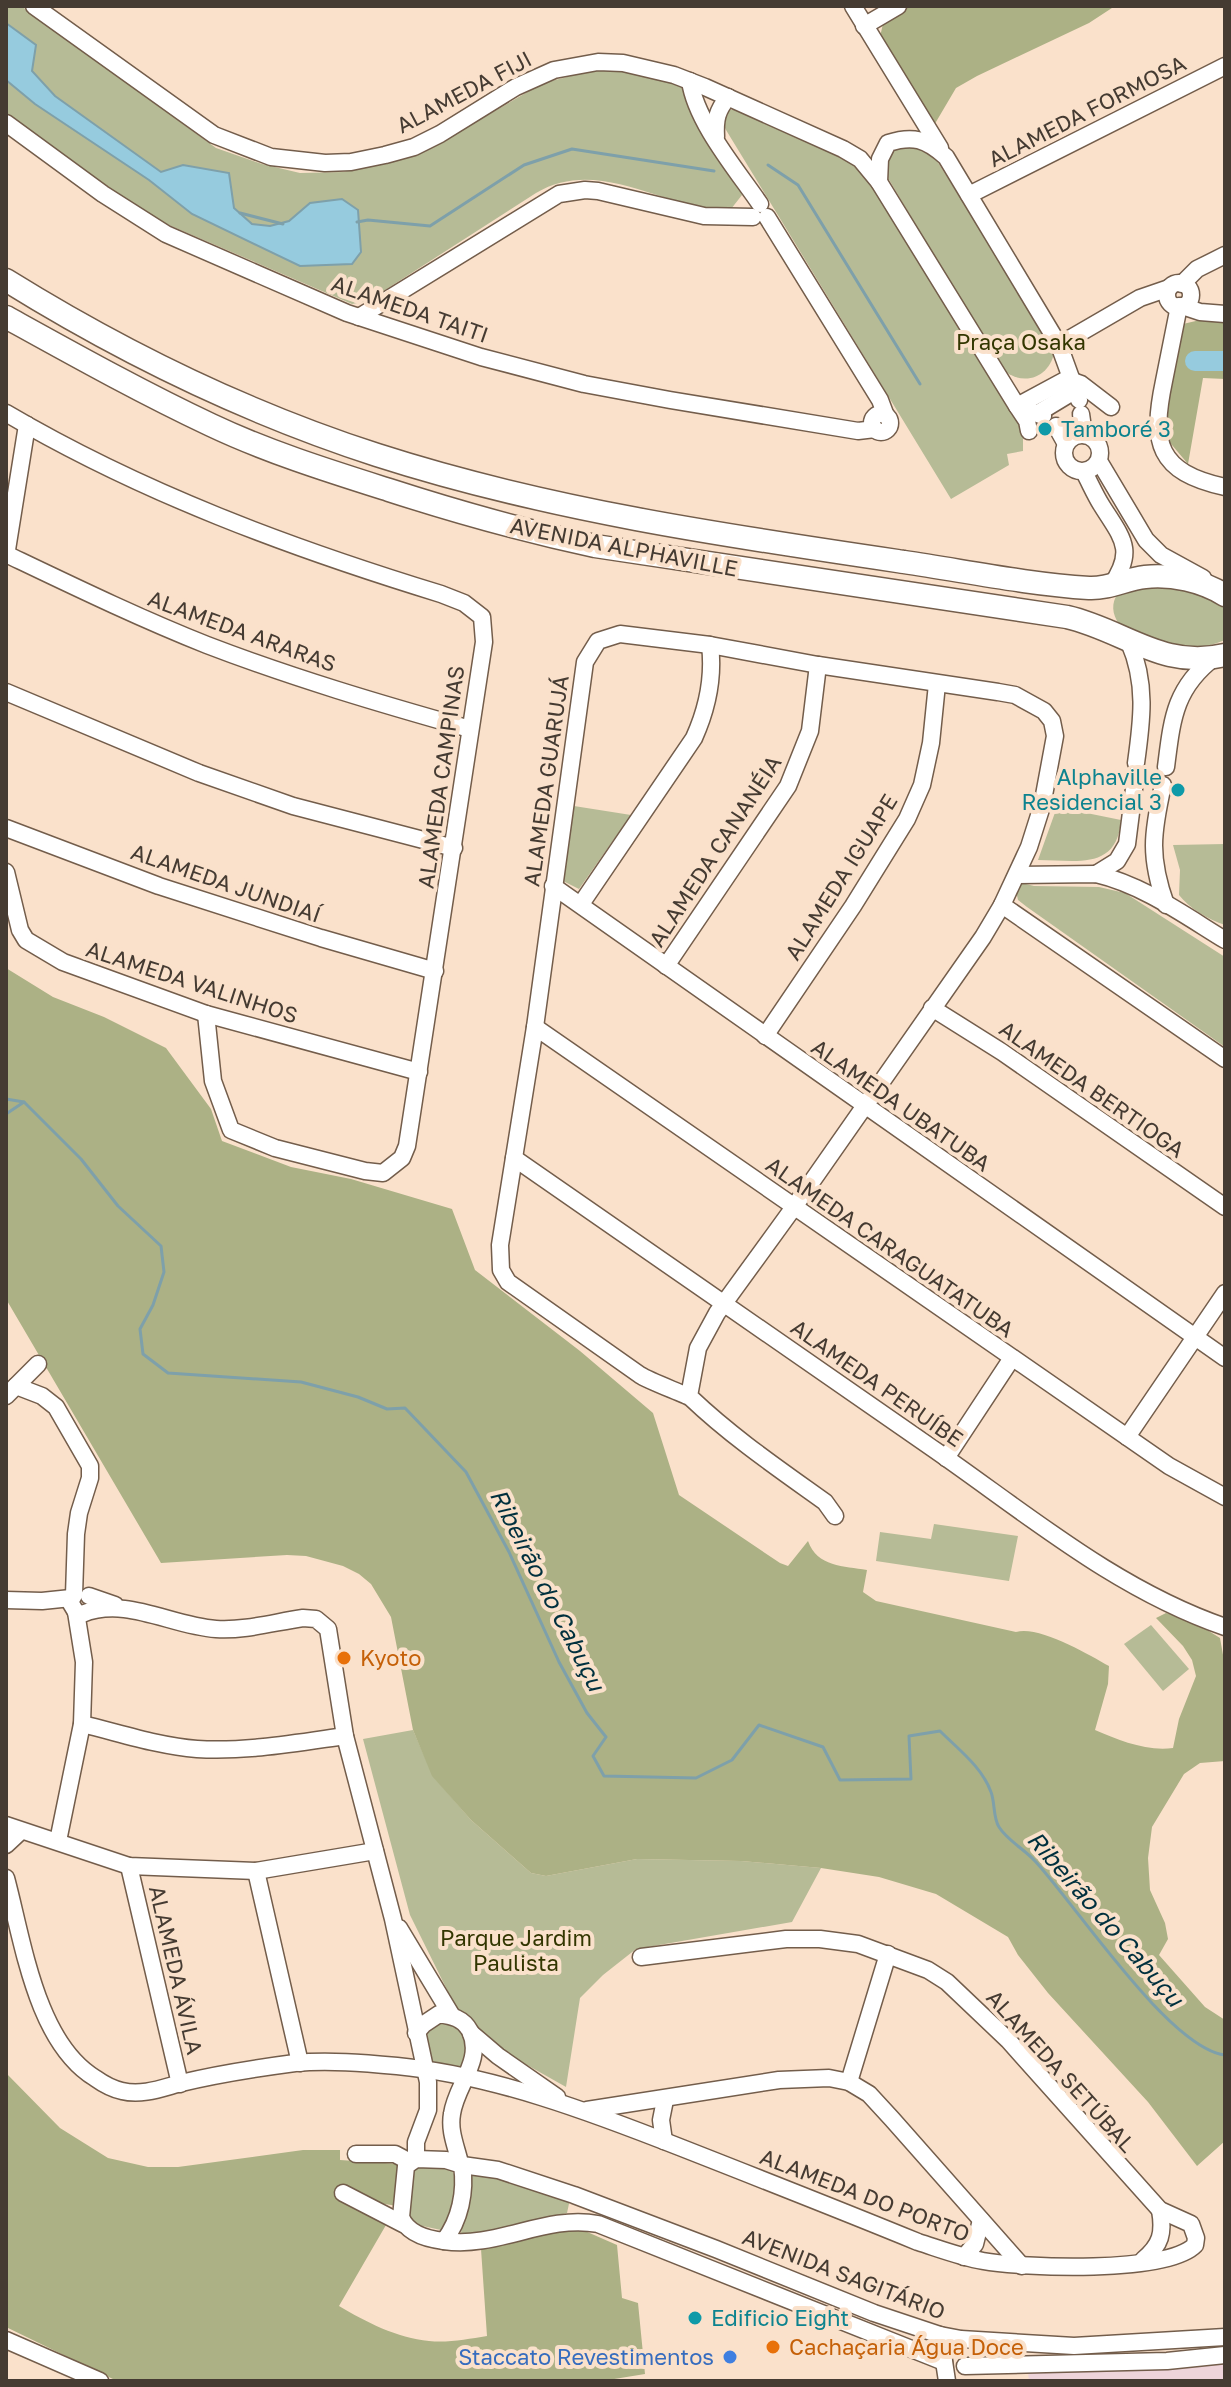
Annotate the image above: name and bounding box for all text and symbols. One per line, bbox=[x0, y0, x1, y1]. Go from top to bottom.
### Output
street label: ALAMEDA FIJI bbox=[391, 45, 536, 139]
street label: ALAMEDA FORMOSA bbox=[983, 49, 1190, 172]
street label: ALAMEDA TAITI bbox=[328, 269, 492, 348]
park label: Praça Osaka bbox=[956, 328, 1086, 355]
place label: Tamboré 3 bbox=[1061, 415, 1171, 442]
marker: Tamboré 3 bbox=[1036, 420, 1054, 438]
street label: AVENIDA ALPHAVILLE bbox=[508, 511, 740, 582]
street label: ALAMEDA ARARAS bbox=[144, 584, 340, 677]
street label: ALAMEDA CAMPINAS bbox=[411, 664, 470, 890]
street label: ALAMEDA GUARUJÁ bbox=[517, 673, 574, 888]
street label: ALAMEDA CANANÉIA bbox=[643, 750, 787, 951]
place label: Alphaville Residencial 3 bbox=[1021, 763, 1162, 815]
marker: Alphaville Residencial 3 bbox=[1169, 781, 1187, 799]
street label: ALAMEDA IGUAPE bbox=[779, 789, 903, 965]
street label: ALAMEDA JUNDIAÍ bbox=[128, 837, 326, 928]
street label: ALAMEDA VALINHOS bbox=[83, 935, 301, 1029]
street label: ALAMEDA BERTIOGA bbox=[995, 1015, 1190, 1163]
street label: ALAMEDA UBATUBA bbox=[807, 1033, 996, 1177]
street label: ALAMEDA CARAGUATATUBA bbox=[761, 1151, 1020, 1343]
street label: ALAMEDA PERUÍBE bbox=[786, 1313, 969, 1452]
water label: Ribeirão do Cabuçu bbox=[484, 1483, 613, 1697]
place label: Kyoto bbox=[360, 1644, 421, 1671]
marker: Kyoto bbox=[335, 1649, 353, 1667]
water label: Ribeirão do Cabuçu bbox=[1021, 1824, 1191, 2013]
street label: ALAMEDA ÁVILA bbox=[144, 1883, 209, 2057]
park label: Parque Jardim Paulista bbox=[440, 1924, 592, 1976]
street label: ALAMEDA SETÚBAL bbox=[981, 1984, 1142, 2158]
street label: ALAMEDA DO PORTO bbox=[757, 2142, 974, 2247]
street label: AVENIDA SAGITÁRIO bbox=[739, 2222, 949, 2325]
place label: Edificio Eight bbox=[711, 2304, 849, 2331]
marker: Edificio Eight bbox=[686, 2309, 704, 2327]
place label: Cachaçaria Água Doce bbox=[789, 2333, 1024, 2360]
marker: Cachaçaria Água Doce bbox=[764, 2338, 782, 2356]
place label: Staccato Revestimentos bbox=[458, 2343, 714, 2370]
marker: Staccato Revestimentos bbox=[721, 2348, 739, 2366]

